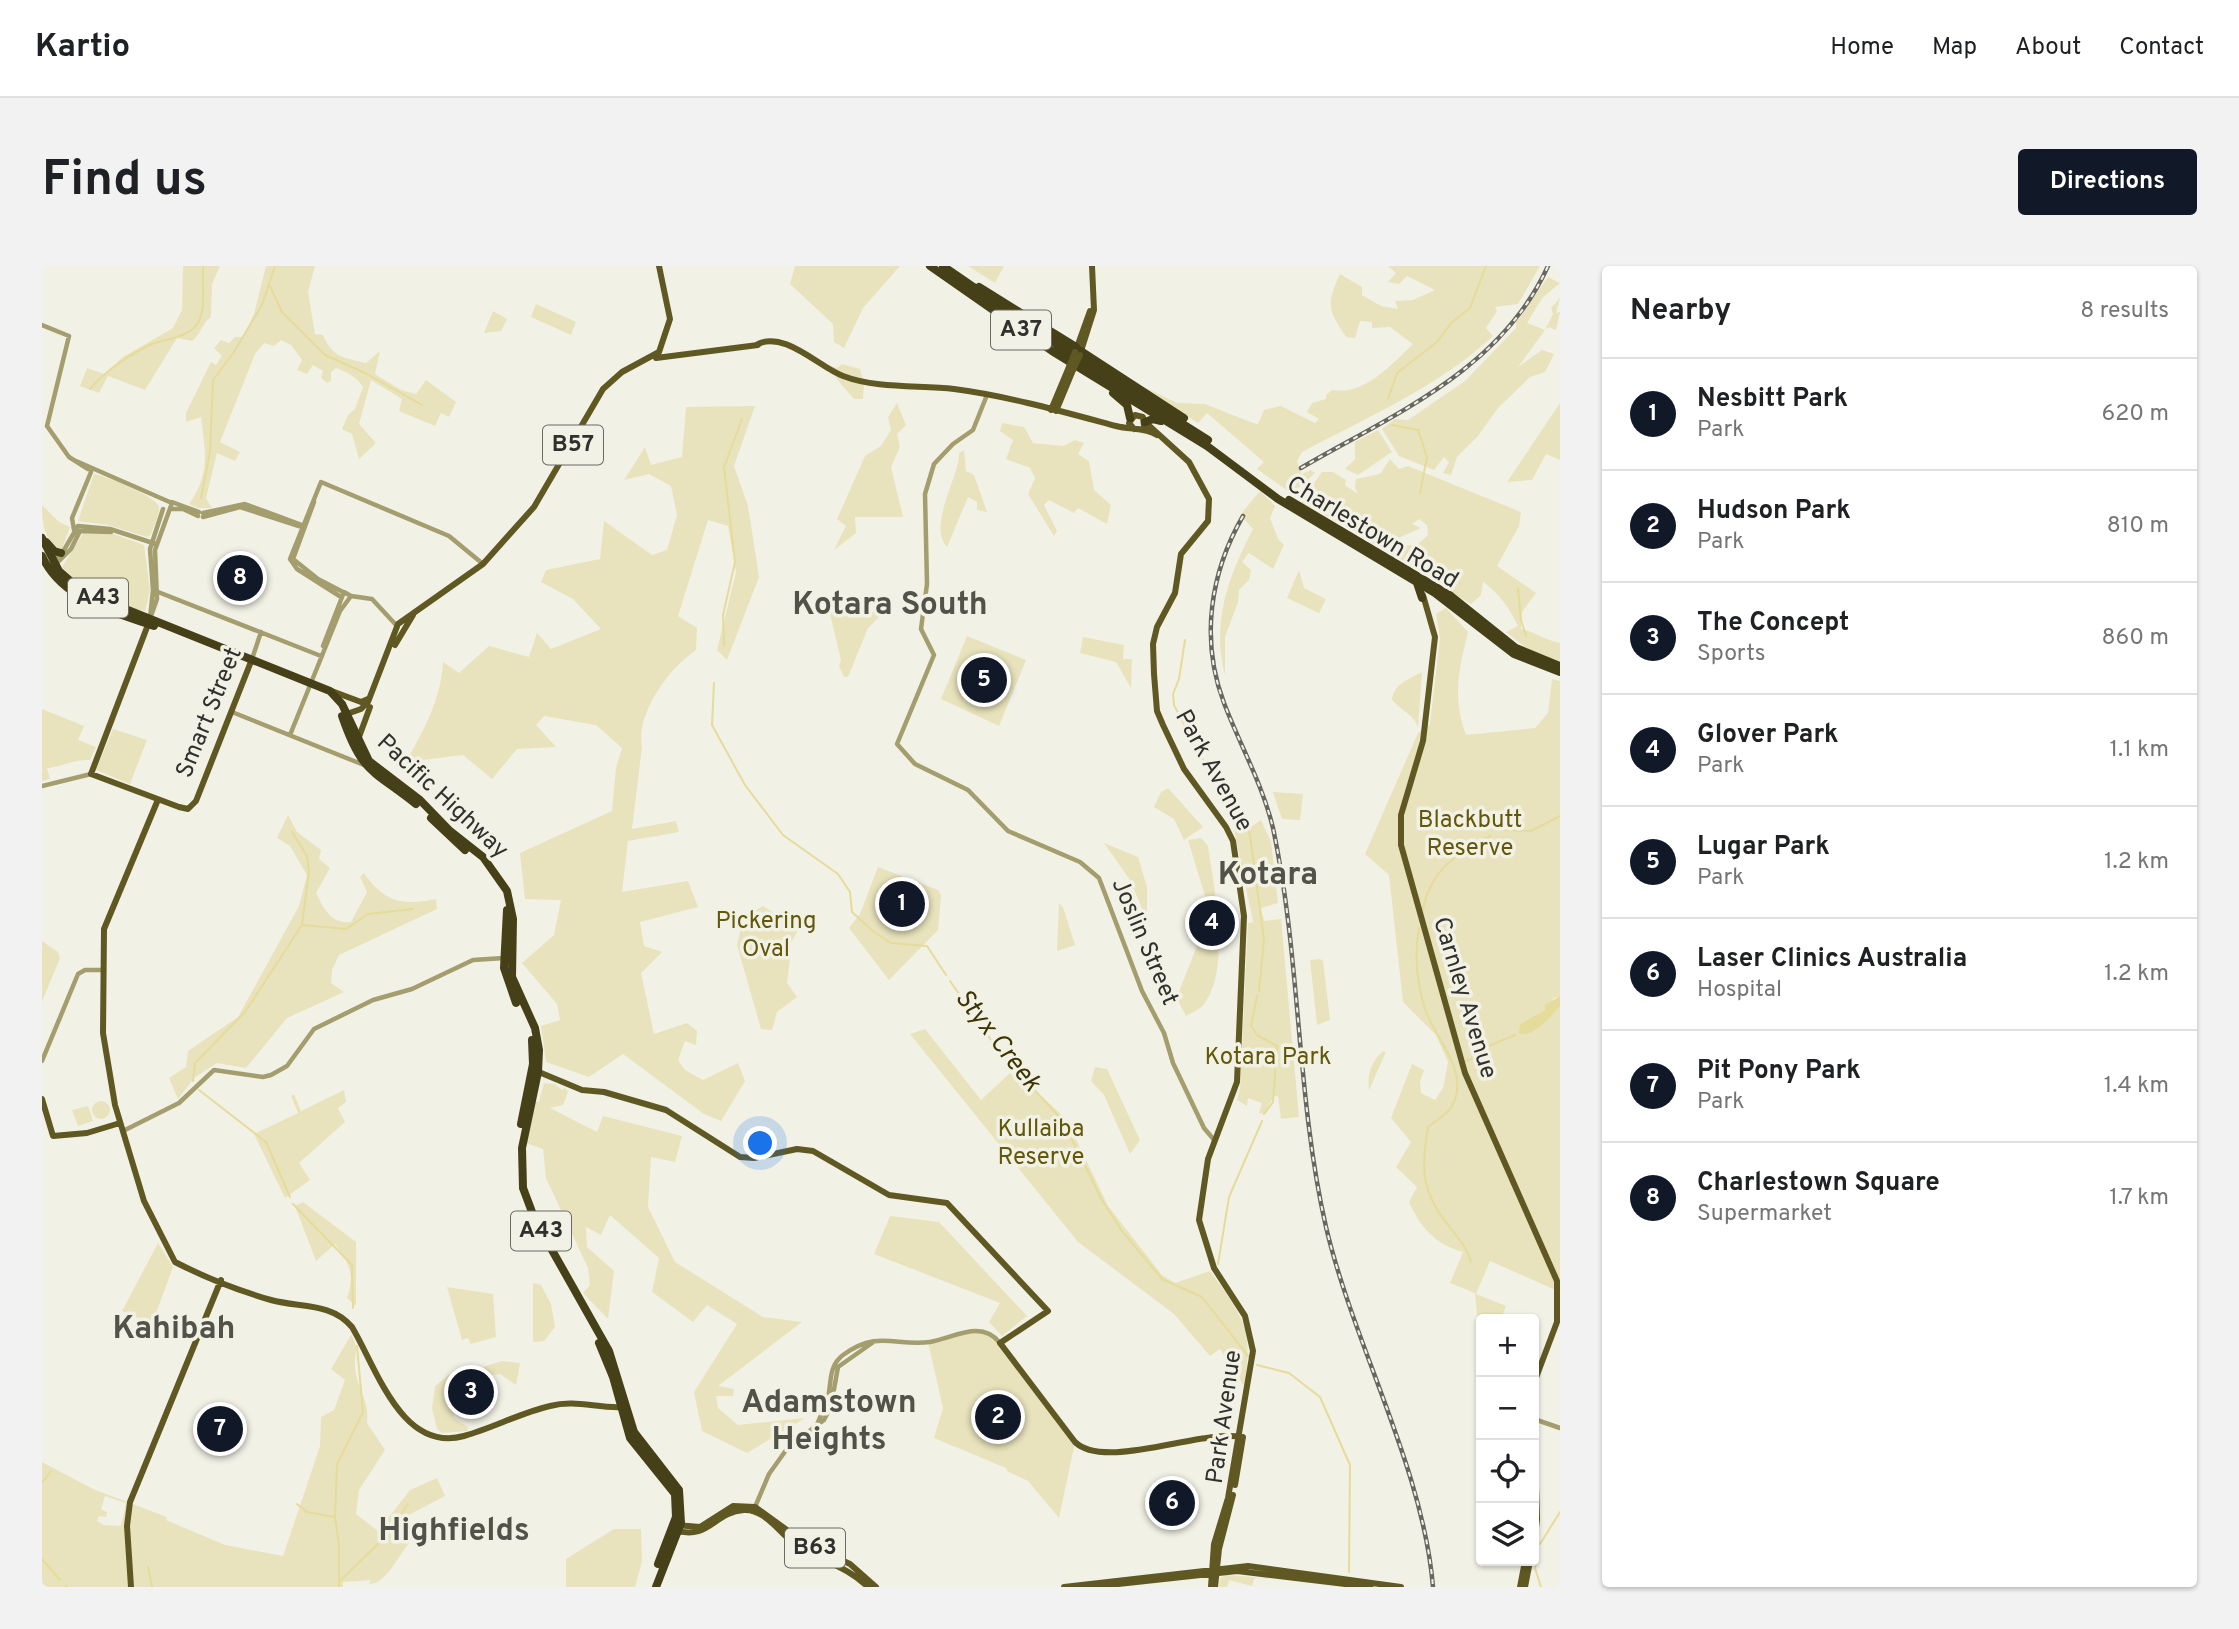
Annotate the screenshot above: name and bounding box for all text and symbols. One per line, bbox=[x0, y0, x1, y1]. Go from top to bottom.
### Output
text: Kartio bbox=[35, 27, 130, 69]
text: Home bbox=[1830, 33, 1894, 63]
text: Map bbox=[1932, 33, 1977, 63]
text: About bbox=[2015, 33, 2081, 63]
text: Contact bbox=[2119, 33, 2204, 63]
button: Directions bbox=[2018, 149, 2197, 215]
text: Find us bbox=[42, 151, 207, 213]
text: Nearby bbox=[1630, 293, 1731, 330]
text: 8 results bbox=[2080, 297, 2169, 326]
road number: A37 bbox=[991, 310, 1051, 349]
text: Nesbitt Park bbox=[1697, 383, 1848, 416]
text: 1 bbox=[1648, 400, 1658, 429]
text: 620 m bbox=[2102, 400, 2169, 429]
text: Park bbox=[1697, 416, 1744, 445]
road number: B57 bbox=[543, 426, 603, 464]
street label: Charlestown Road bbox=[1281, 470, 1463, 596]
text: Hudson Park bbox=[1697, 495, 1851, 528]
text: 2 bbox=[1646, 512, 1660, 541]
text: 810 m bbox=[2107, 512, 2169, 541]
text: Park bbox=[1697, 528, 1744, 557]
pin: 8 bbox=[217, 552, 263, 604]
road number: A43 bbox=[68, 578, 128, 618]
district label: Kotara South bbox=[792, 586, 988, 626]
text: The Concept bbox=[1697, 607, 1849, 640]
text: 3 bbox=[1646, 624, 1660, 653]
text: 860 m bbox=[2102, 624, 2169, 653]
text: Sports bbox=[1697, 640, 1765, 669]
street label: Smart Street bbox=[170, 643, 250, 783]
pin: 5 bbox=[961, 654, 1007, 706]
street label: Park Avenue bbox=[1167, 705, 1259, 837]
text: Glover Park bbox=[1697, 719, 1839, 752]
street label: Pacific Highway bbox=[370, 728, 514, 866]
text: 4 bbox=[1646, 736, 1660, 765]
text: 1.1 km bbox=[2110, 736, 2169, 765]
text: Park bbox=[1697, 752, 1744, 781]
park label: Blackbutt Reserve bbox=[1418, 806, 1522, 864]
text: Lugar Park bbox=[1697, 831, 1830, 864]
text: 5 bbox=[1646, 848, 1660, 877]
text: 1.2 km bbox=[2104, 848, 2169, 877]
district label: Kotara bbox=[1218, 856, 1318, 896]
text: Park bbox=[1697, 864, 1744, 893]
street label: Joslin Street bbox=[1104, 874, 1184, 1010]
pin: 1 bbox=[879, 878, 925, 930]
pin: 4 bbox=[1189, 897, 1235, 949]
park label: Pickering Oval bbox=[715, 907, 817, 965]
street label: Carnley Avenue bbox=[1425, 914, 1503, 1082]
text: Laser Clinics Australia bbox=[1697, 943, 1967, 976]
text: 6 bbox=[1646, 960, 1660, 989]
text: 1.2 km bbox=[2104, 960, 2169, 989]
text: Hospital bbox=[1697, 976, 1782, 1005]
water label: Styx Creek bbox=[947, 983, 1048, 1100]
park label: Kotara Park bbox=[1205, 1043, 1331, 1073]
text: Pit Pony Park bbox=[1697, 1055, 1861, 1088]
text: 7 bbox=[1647, 1072, 1659, 1101]
text: 1.4 km bbox=[2104, 1072, 2169, 1101]
text: Park bbox=[1697, 1088, 1744, 1117]
park label: Kullaiba Reserve bbox=[998, 1115, 1084, 1173]
your location bbox=[743, 1126, 777, 1160]
text: Charlestown Square bbox=[1697, 1167, 1940, 1200]
text: 8 bbox=[1646, 1184, 1660, 1213]
text: 1.7 km bbox=[2109, 1184, 2169, 1213]
text: Supermarket bbox=[1697, 1200, 1832, 1229]
road number: A43 bbox=[511, 1212, 571, 1250]
district label: Kahibah bbox=[113, 1310, 236, 1350]
map controls bbox=[1476, 1314, 1539, 1566]
button: + bbox=[1476, 1314, 1539, 1377]
street label: Park Avenue bbox=[1201, 1348, 1249, 1486]
pin: 3 bbox=[448, 1366, 494, 1418]
button: − bbox=[1476, 1377, 1539, 1440]
district label: Adamstown Heights bbox=[741, 1384, 917, 1461]
pin: 2 bbox=[975, 1391, 1021, 1443]
pin: 7 bbox=[197, 1403, 243, 1455]
button: locate bbox=[1476, 1440, 1539, 1503]
pin: 6 bbox=[1149, 1477, 1195, 1529]
button: layers bbox=[1476, 1503, 1539, 1566]
district label: Highfields bbox=[378, 1512, 530, 1552]
road number: B63 bbox=[785, 1528, 845, 1568]

